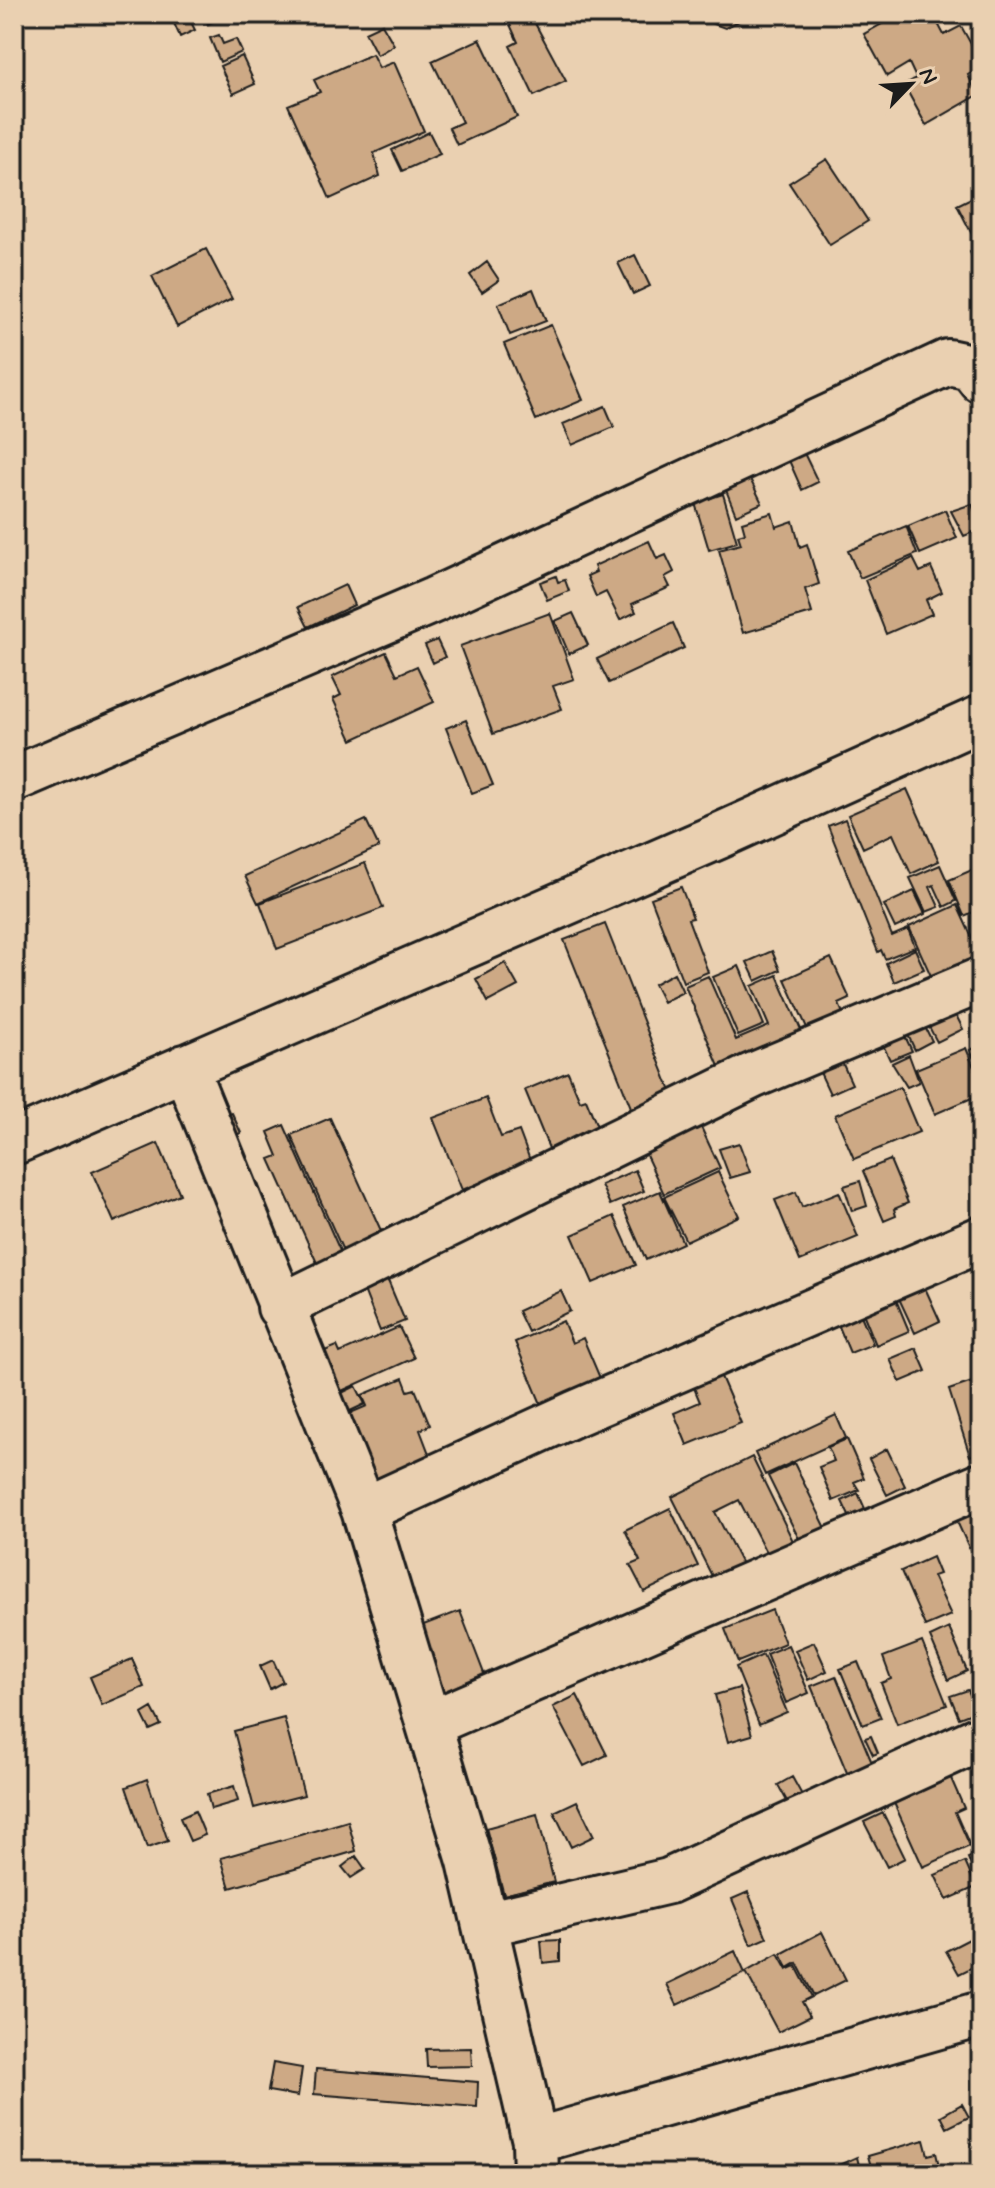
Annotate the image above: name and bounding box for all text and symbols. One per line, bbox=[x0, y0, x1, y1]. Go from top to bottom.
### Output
north arrow bbox=[871, 44, 951, 124]
text: N bbox=[912, 64, 943, 89]

